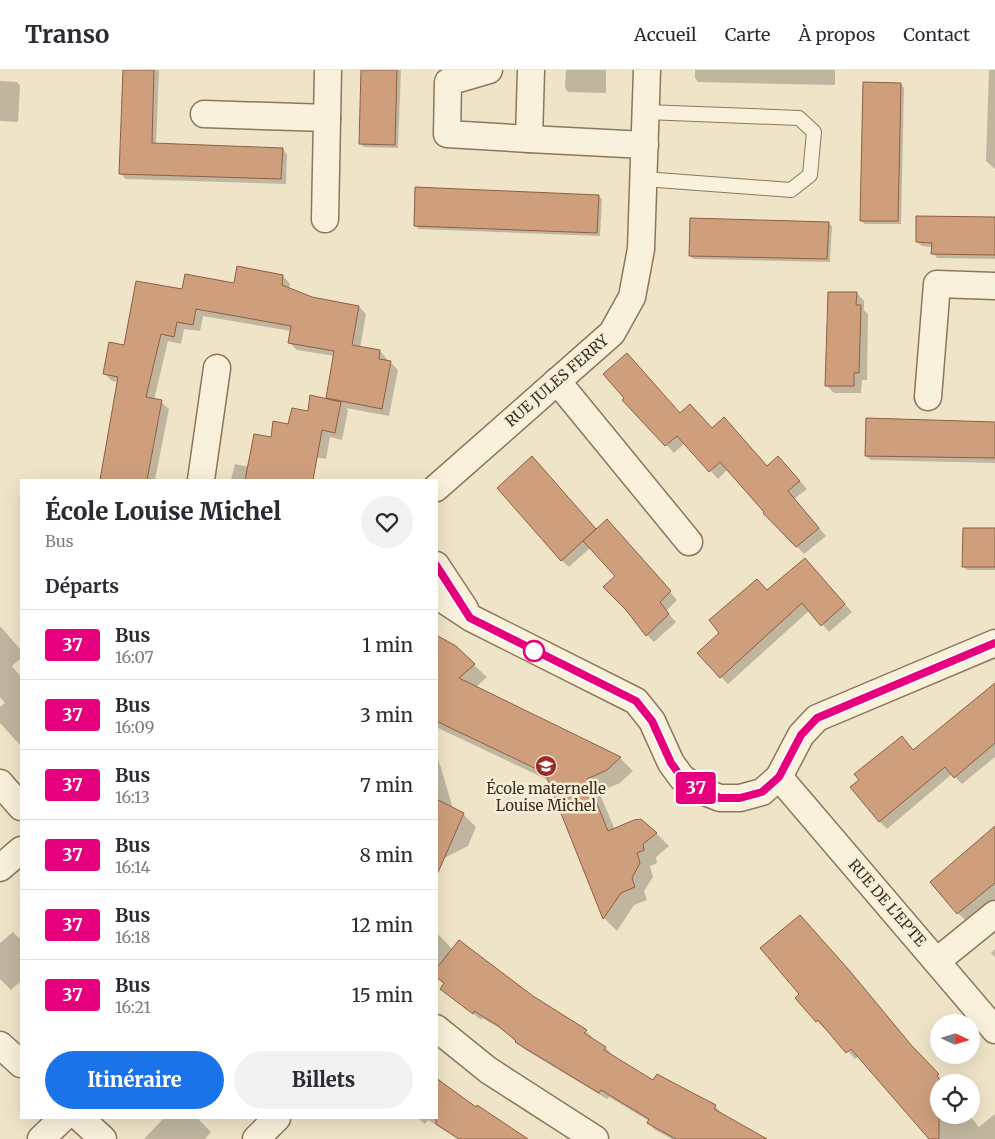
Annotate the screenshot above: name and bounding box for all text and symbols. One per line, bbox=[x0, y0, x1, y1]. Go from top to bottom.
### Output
text: Transo bbox=[25, 19, 109, 50]
text: Accueil bbox=[634, 23, 697, 46]
text: Carte bbox=[725, 23, 770, 46]
text: À propos bbox=[798, 23, 875, 46]
text: Contact bbox=[903, 23, 970, 46]
street label: RUE JULES FERRY bbox=[501, 330, 613, 431]
text: École Louise Michel bbox=[45, 496, 281, 527]
button: heart bbox=[361, 496, 413, 548]
text: Bus bbox=[45, 531, 74, 551]
text: Départs bbox=[45, 574, 119, 598]
text: Bus bbox=[115, 623, 150, 647]
text: 37 bbox=[62, 633, 83, 656]
text: 1 min bbox=[362, 633, 413, 657]
unlabelled marker bbox=[523, 640, 545, 662]
text: 16:07 bbox=[115, 647, 154, 667]
text: Bus bbox=[115, 693, 150, 717]
text: 37 bbox=[62, 703, 83, 726]
text: 3 min bbox=[360, 703, 413, 727]
text: 16:09 bbox=[115, 717, 154, 737]
school or university icon: École maternelle Louise Michel bbox=[534, 754, 558, 778]
text: Bus bbox=[115, 763, 150, 787]
line badge: 37 bbox=[674, 772, 718, 804]
text: 37 bbox=[62, 773, 83, 796]
text: 7 min bbox=[360, 773, 413, 797]
text: 37 bbox=[686, 776, 706, 799]
place label: École maternelle Louise Michel bbox=[486, 778, 606, 815]
text: 16:13 bbox=[115, 787, 150, 807]
text: Bus bbox=[115, 833, 150, 857]
text: 37 bbox=[62, 843, 83, 866]
text: 8 min bbox=[360, 843, 413, 867]
street label: RUE DE L'EPTE bbox=[844, 855, 931, 950]
text: 16:14 bbox=[115, 857, 150, 877]
text: Bus bbox=[115, 903, 150, 927]
text: 37 bbox=[62, 913, 83, 936]
text: 12 min bbox=[351, 913, 413, 937]
text: 16:18 bbox=[115, 927, 150, 947]
text: Bus bbox=[115, 973, 150, 997]
text: 37 bbox=[62, 983, 83, 1006]
text: 15 min bbox=[352, 983, 413, 1007]
text: 16:21 bbox=[115, 997, 151, 1017]
north arrow bbox=[930, 1014, 980, 1064]
map controls bbox=[930, 1014, 980, 1124]
button: Itinéraire bbox=[45, 1051, 224, 1109]
button: Billets bbox=[234, 1051, 413, 1109]
button: locate bbox=[930, 1074, 980, 1124]

